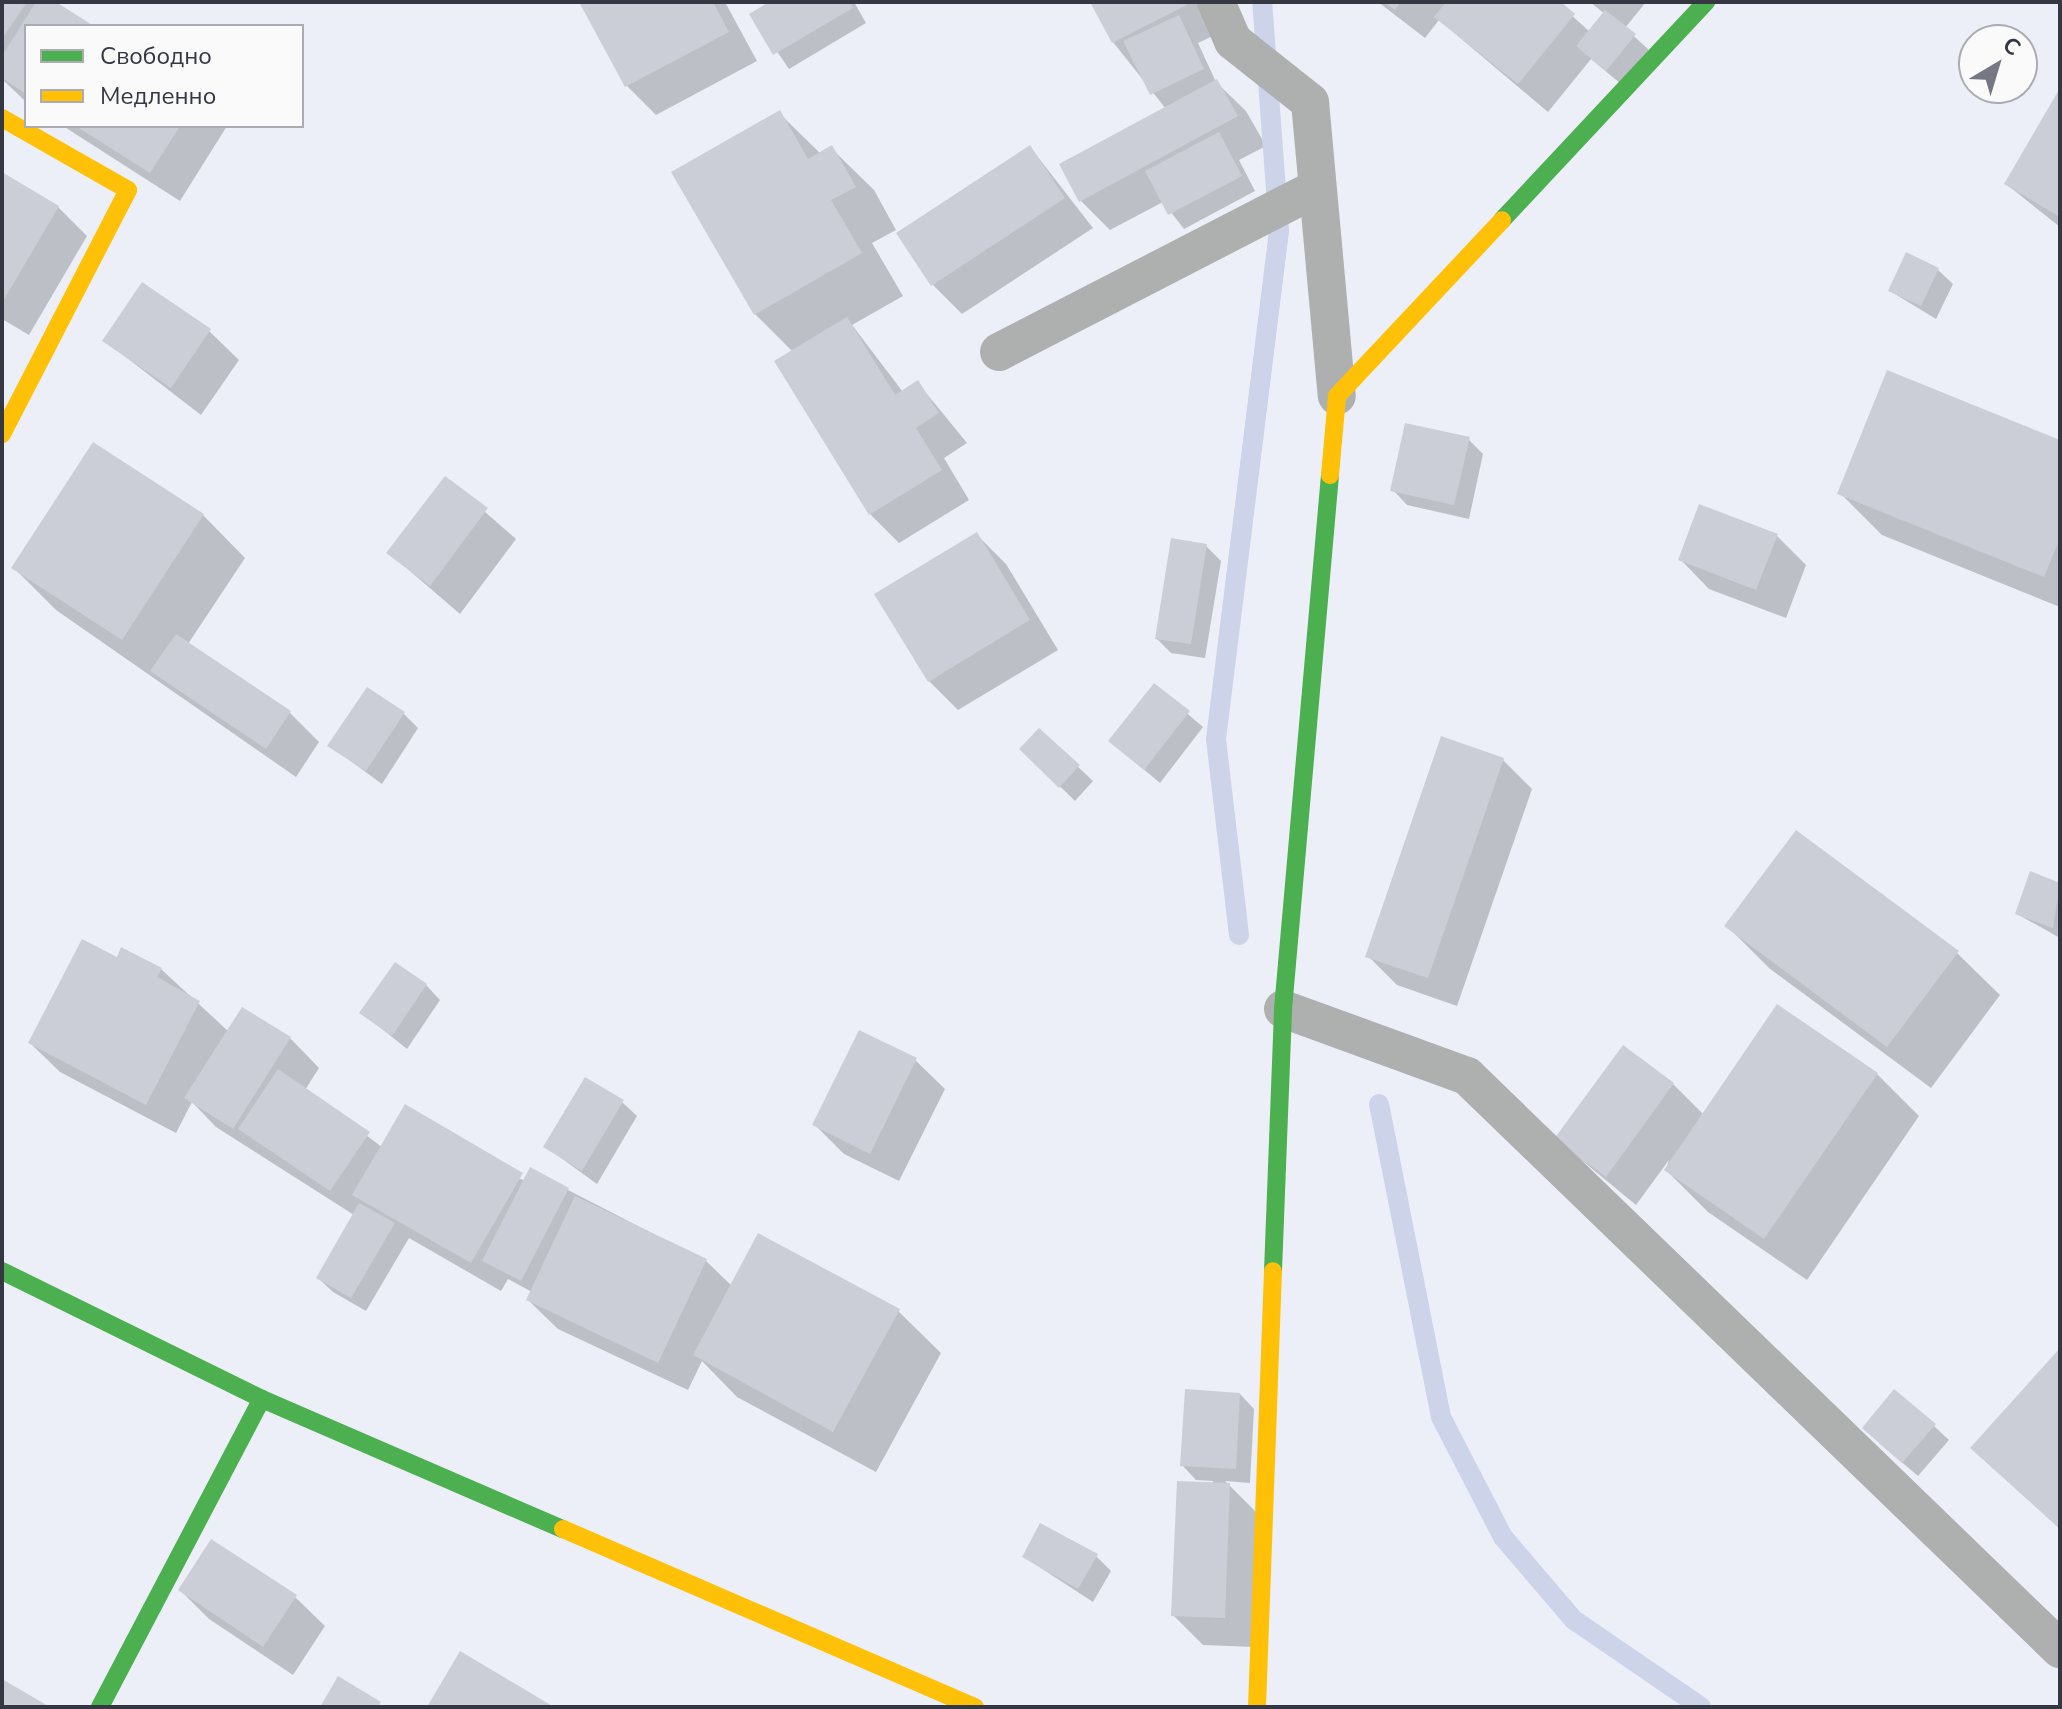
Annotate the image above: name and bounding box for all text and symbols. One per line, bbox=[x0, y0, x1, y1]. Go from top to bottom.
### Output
legend bbox=[24, 24, 304, 128]
north arrow bbox=[1958, 24, 2038, 104]
text: С bbox=[1996, 30, 2027, 63]
text: Свободно bbox=[100, 40, 212, 72]
text: Медленно bbox=[100, 80, 216, 112]

